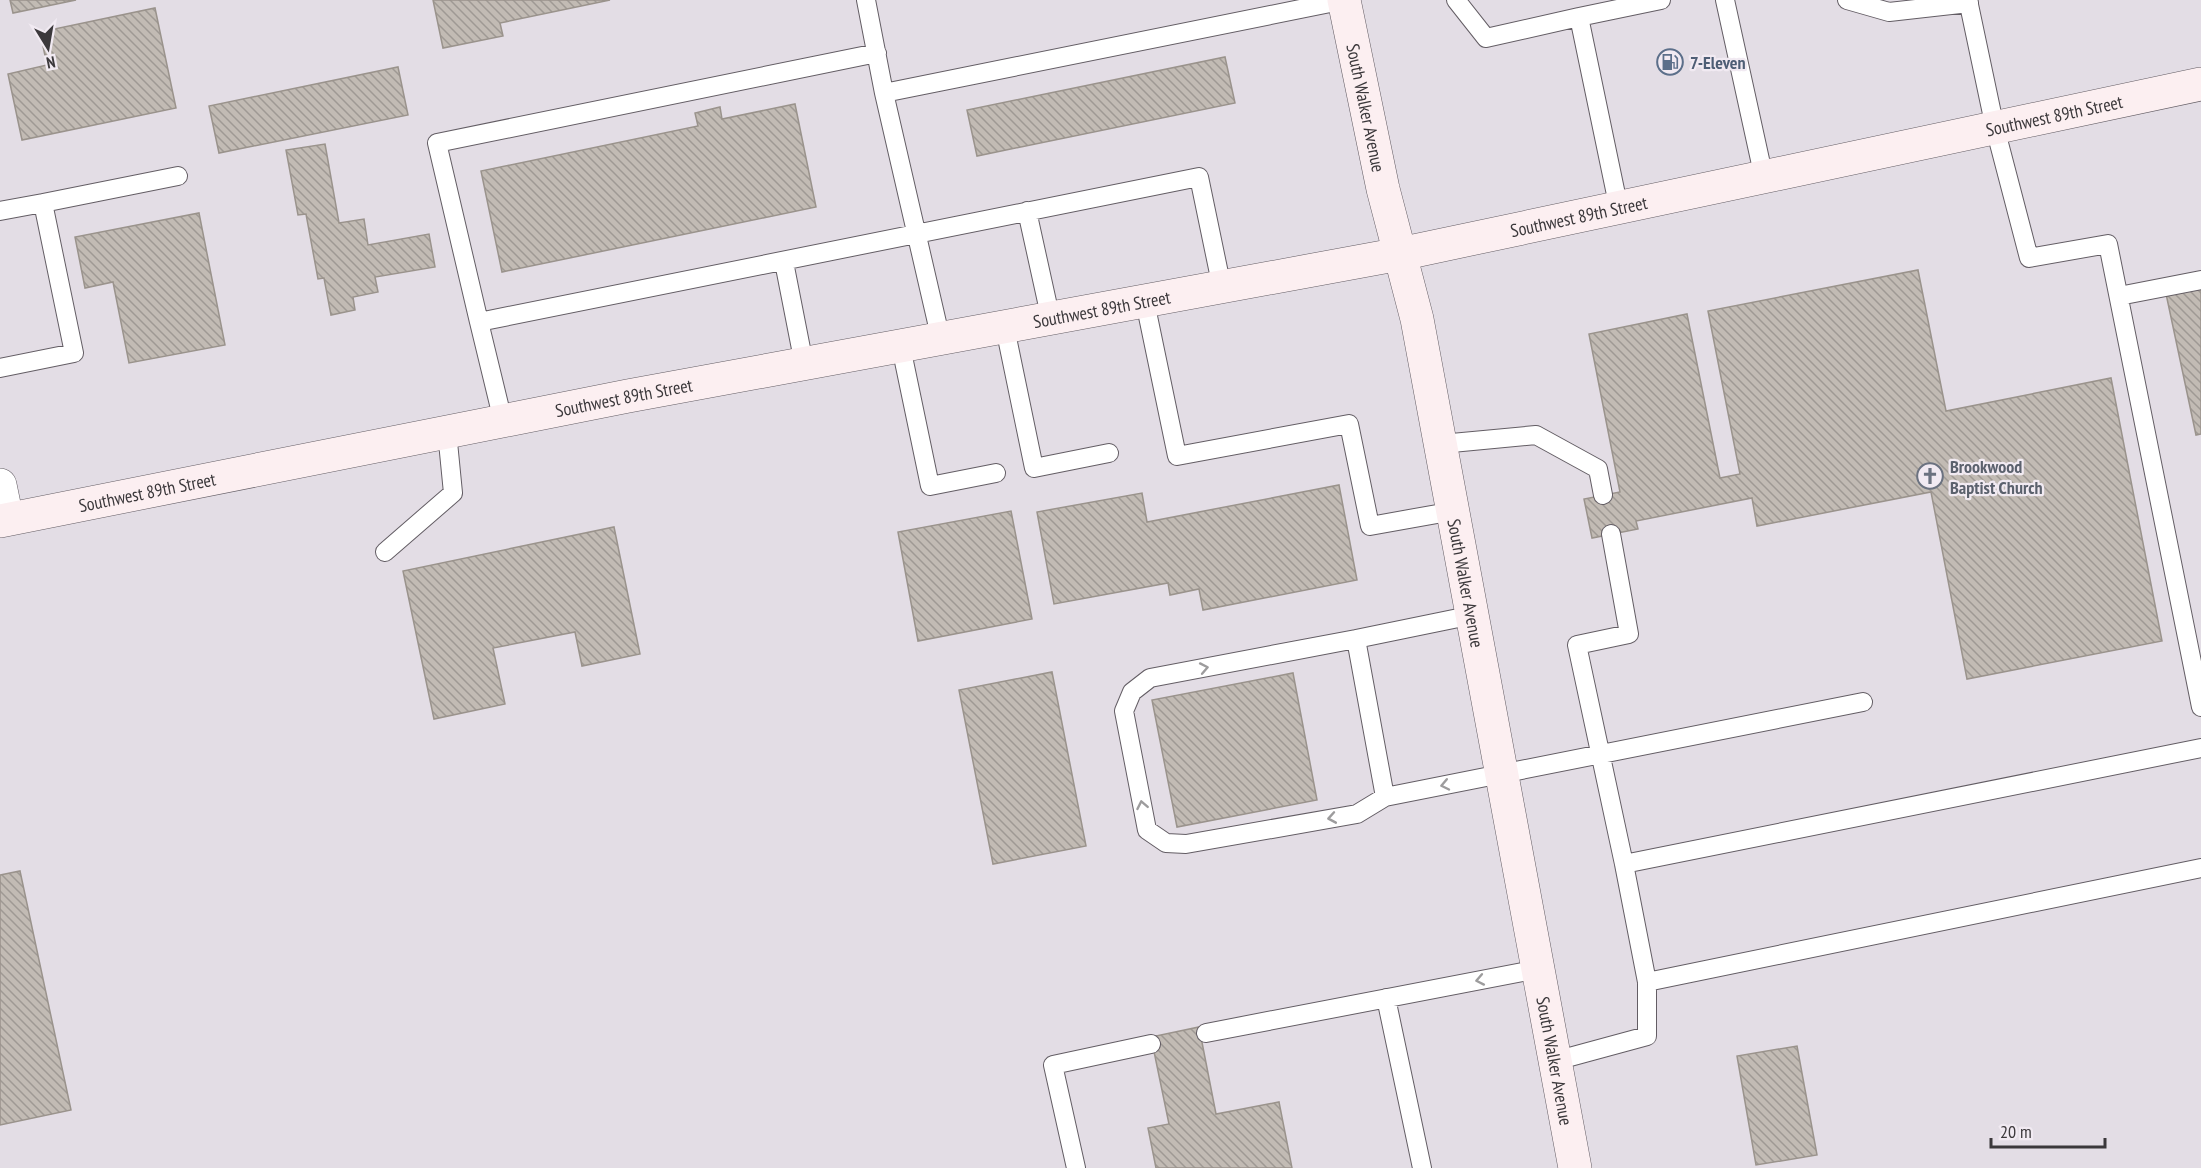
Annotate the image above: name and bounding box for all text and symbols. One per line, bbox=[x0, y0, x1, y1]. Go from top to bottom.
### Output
north arrow bbox=[18, 18, 78, 78]
street label: South Walker Avenue bbox=[1342, 41, 1391, 174]
fuel station icon: 7-Eleven bbox=[1655, 47, 1685, 77]
place label: 7-Eleven bbox=[1690, 51, 1746, 74]
text: N bbox=[45, 52, 57, 73]
street label: Southwest 89th Street bbox=[1984, 89, 2125, 141]
street label: Southwest 89th Street bbox=[1508, 190, 1649, 242]
street label: Southwest 89th Street bbox=[1031, 285, 1172, 333]
street label: Southwest 89th Street bbox=[553, 373, 694, 422]
place label: Brookwood Baptist Church bbox=[1950, 455, 2043, 499]
church icon: Brookwood Baptist Church bbox=[1915, 461, 1945, 491]
street label: Southwest 89th Street bbox=[77, 467, 218, 517]
street label: South Walker Avenue bbox=[1443, 517, 1489, 649]
one-way arrow bbox=[1199, 662, 1209, 675]
one-way arrow bbox=[1440, 778, 1450, 791]
one-way arrow bbox=[1137, 800, 1150, 810]
one-way arrow bbox=[1327, 811, 1337, 824]
one-way arrow bbox=[1475, 973, 1485, 986]
street label: South Walker Avenue bbox=[1532, 995, 1578, 1127]
scale bar bbox=[1991, 1111, 2105, 1149]
text: 20 m bbox=[2000, 1120, 2032, 1143]

